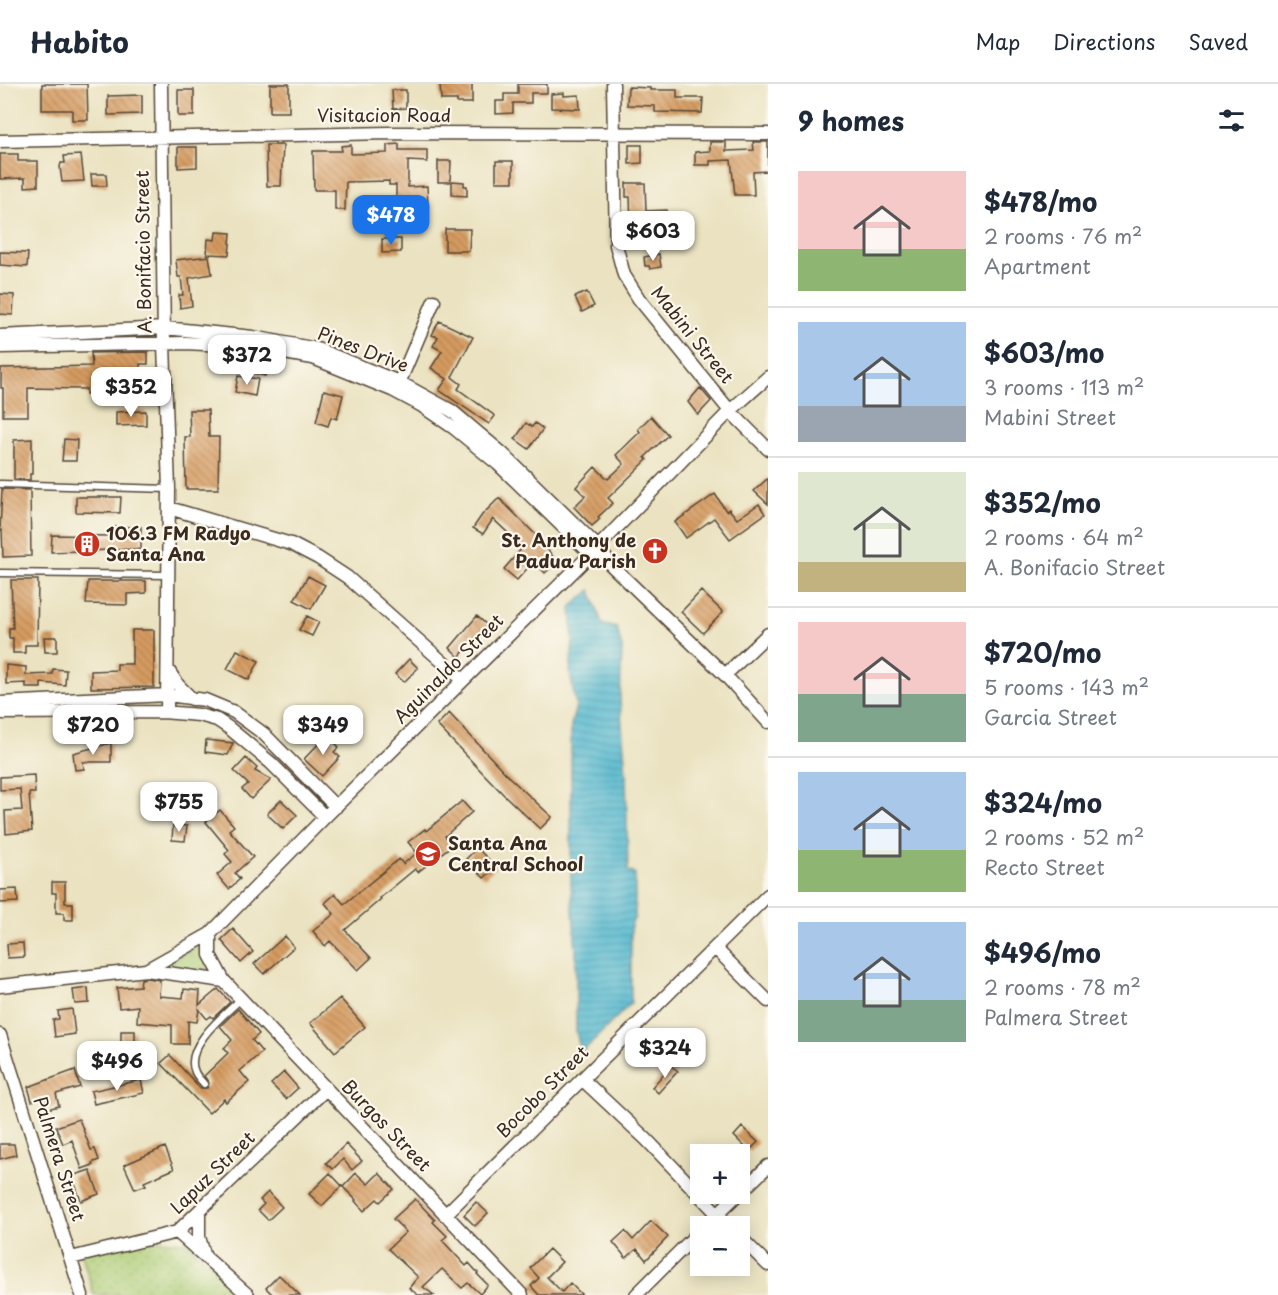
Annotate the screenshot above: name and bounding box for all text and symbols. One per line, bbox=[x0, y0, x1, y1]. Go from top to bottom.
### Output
text: Habito bbox=[30, 20, 129, 63]
text: Map bbox=[975, 25, 1020, 57]
text: Directions bbox=[1053, 25, 1155, 57]
text: Saved bbox=[1188, 25, 1248, 57]
street label: Visitacion Road bbox=[317, 101, 451, 128]
text: 9 homes bbox=[798, 101, 904, 140]
icon: filters bbox=[1215, 104, 1248, 137]
street label: A. Bonifacio Street bbox=[128, 170, 157, 334]
text: $478/mo bbox=[984, 182, 1097, 221]
pin: $478 bbox=[355, 195, 427, 246]
icon: home bbox=[846, 195, 918, 267]
text: $478 bbox=[366, 199, 416, 229]
pin: $603 bbox=[617, 211, 689, 262]
text: $603 bbox=[626, 215, 680, 245]
text: 2 rooms · 76 m² bbox=[984, 221, 1142, 251]
text: Apartment bbox=[984, 251, 1091, 281]
street label: Mabini Street bbox=[645, 279, 741, 389]
street label: Pines Drive bbox=[314, 319, 413, 378]
text: $603/mo bbox=[984, 333, 1104, 372]
pin: $372 bbox=[211, 335, 283, 386]
text: $372 bbox=[222, 339, 272, 369]
icon: home bbox=[846, 346, 918, 418]
pin: $352 bbox=[95, 367, 167, 418]
text: $352 bbox=[105, 371, 157, 401]
text: 3 rooms · 113 m² bbox=[984, 372, 1144, 402]
text: Mabini Street bbox=[984, 402, 1116, 432]
text: $352/mo bbox=[984, 483, 1101, 522]
icon: home bbox=[846, 496, 918, 568]
place label: 106.3 FM Radyo Santa Ana bbox=[106, 519, 251, 567]
text: 2 rooms · 64 m² bbox=[984, 522, 1144, 552]
place label: St. Anthony de Padua Parish bbox=[501, 526, 636, 574]
building icon: 106.3 FM Radyo Santa Ana bbox=[72, 529, 102, 559]
church icon: St. Anthony de Padua Parish bbox=[640, 536, 670, 566]
text: A. Bonifacio Street bbox=[984, 552, 1165, 582]
street label: Aguinaldo Street bbox=[387, 607, 509, 729]
text: $720/mo bbox=[984, 633, 1101, 672]
icon: home bbox=[846, 646, 918, 718]
text: 5 rooms · 143 m² bbox=[984, 672, 1149, 702]
text: Garcia Street bbox=[984, 702, 1117, 732]
pin: $720 bbox=[57, 705, 129, 756]
pin: $349 bbox=[287, 705, 359, 756]
text: $720 bbox=[67, 709, 119, 739]
text: $349 bbox=[297, 709, 349, 739]
pin: $755 bbox=[143, 782, 215, 833]
text: $324/mo bbox=[984, 783, 1102, 822]
text: $755 bbox=[154, 786, 204, 816]
icon: home bbox=[846, 796, 918, 868]
text: 2 rooms · 52 m² bbox=[984, 822, 1144, 852]
place label: Santa Ana Central School bbox=[448, 829, 583, 877]
school or university icon: Santa Ana Central School bbox=[413, 839, 443, 869]
text: Recto Street bbox=[984, 852, 1105, 882]
text: $496/mo bbox=[984, 933, 1101, 972]
icon: home bbox=[846, 946, 918, 1018]
text: 2 rooms · 78 m² bbox=[984, 972, 1141, 1002]
text: Palmera Street bbox=[984, 1002, 1128, 1032]
pin: $324 bbox=[629, 1028, 701, 1079]
text: $324 bbox=[639, 1032, 691, 1062]
street label: Bocobo Street bbox=[490, 1039, 594, 1143]
pin: $496 bbox=[81, 1041, 153, 1092]
text: $496 bbox=[91, 1045, 143, 1075]
street label: Burgos Street bbox=[336, 1073, 438, 1177]
street label: Palmera Street bbox=[28, 1093, 93, 1224]
street label: Lapuz Street bbox=[163, 1124, 261, 1219]
map controls bbox=[690, 1144, 750, 1276]
button: + bbox=[690, 1144, 750, 1204]
button: − bbox=[690, 1216, 750, 1276]

